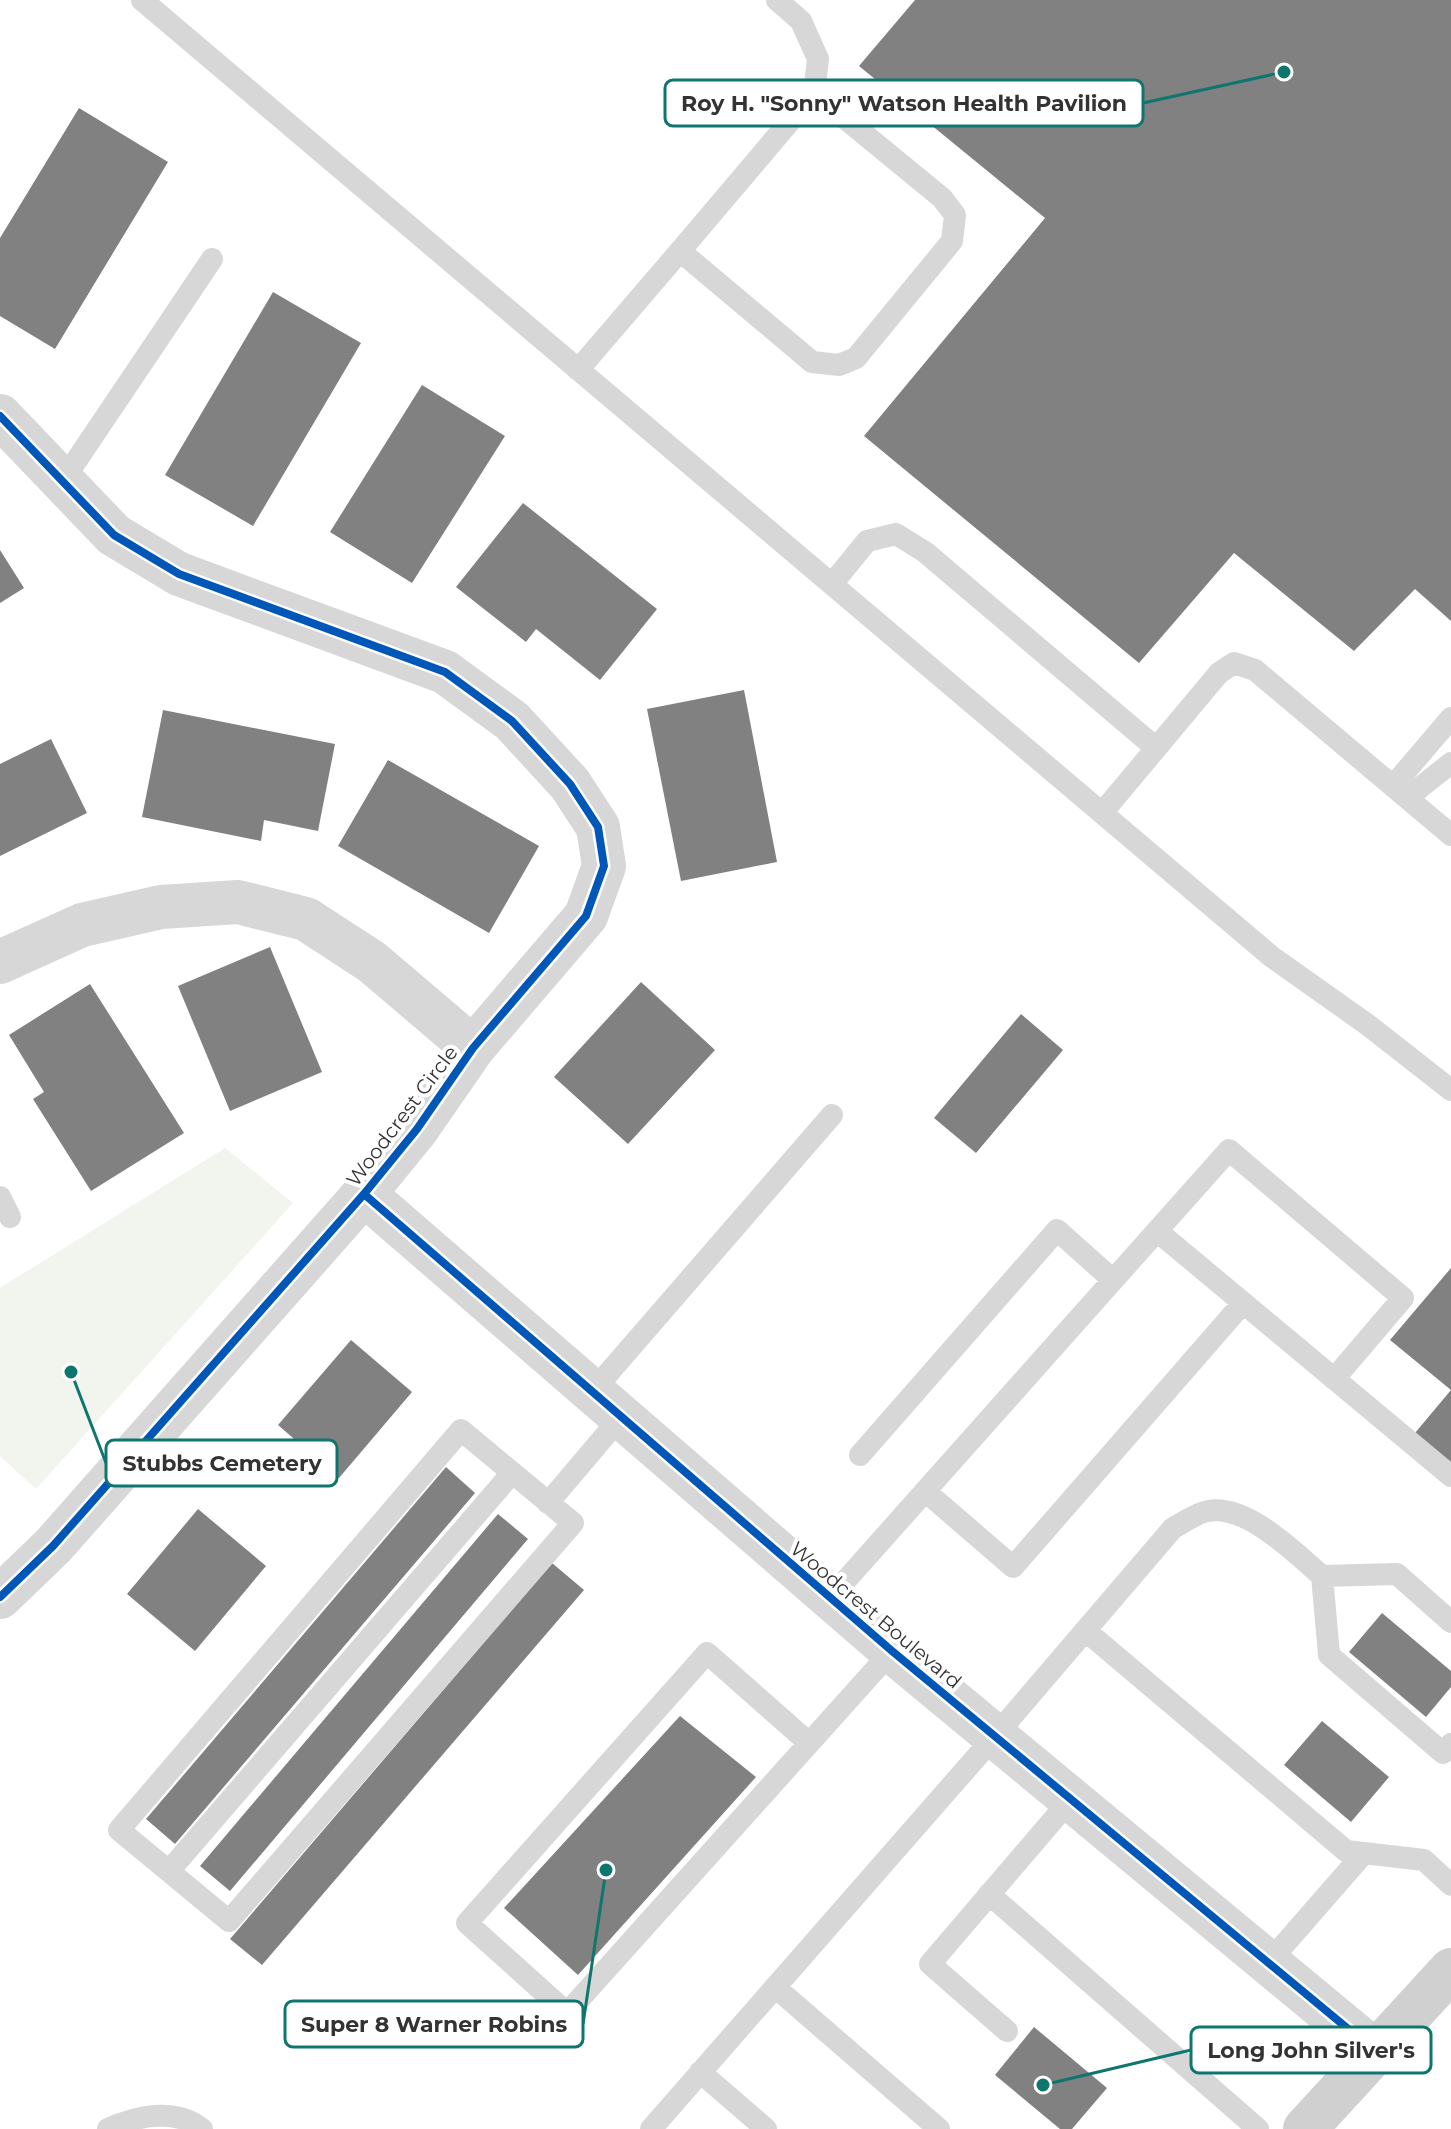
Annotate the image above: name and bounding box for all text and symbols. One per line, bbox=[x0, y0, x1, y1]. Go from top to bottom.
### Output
callout: Roy H. "Sonny" Watson Health Pavilion bbox=[665, 80, 1143, 126]
text: Roy H. "Sonny" Watson Health Pavilion bbox=[681, 90, 1127, 117]
street label: Woodcrest Circle bbox=[341, 1041, 463, 1191]
callout: Stubbs Cemetery bbox=[106, 1440, 337, 1486]
text: Stubbs Cemetery bbox=[122, 1450, 322, 1477]
street label: Woodcrest Boulevard bbox=[786, 1536, 966, 1694]
callout: Super 8 Warner Robins bbox=[285, 2001, 583, 2047]
text: Super 8 Warner Robins bbox=[301, 2011, 567, 2038]
callout: Long John Silver's bbox=[1191, 2027, 1431, 2073]
text: Long John Silver's bbox=[1207, 2037, 1415, 2064]

